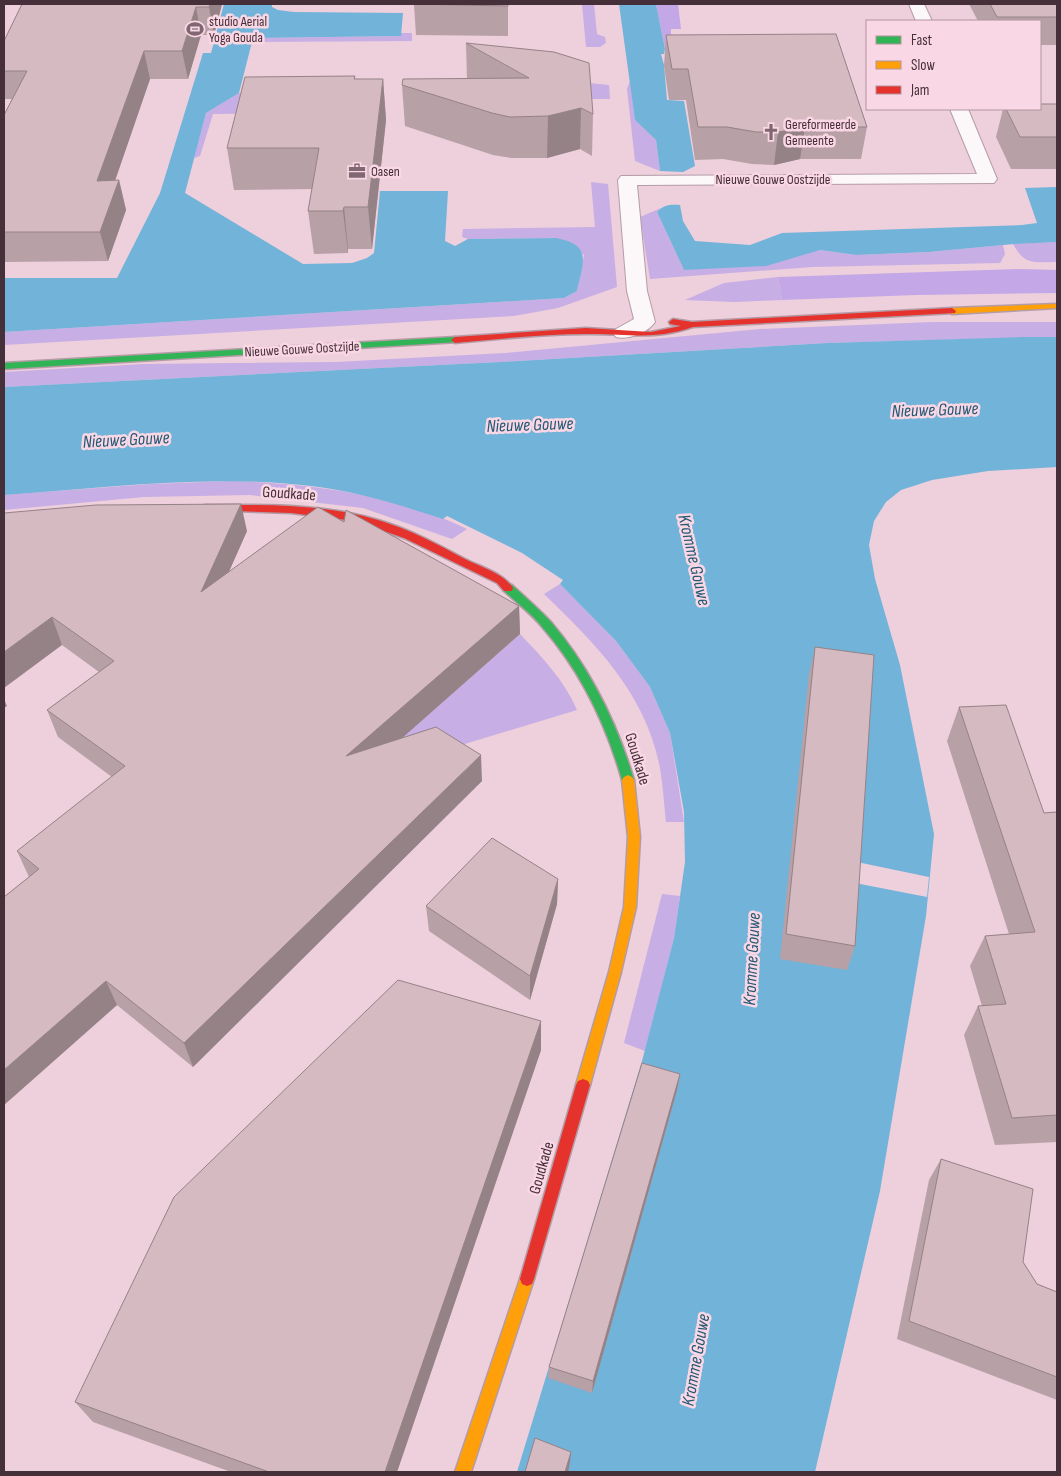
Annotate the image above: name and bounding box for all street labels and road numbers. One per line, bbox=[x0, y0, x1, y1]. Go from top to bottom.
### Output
street label: Nieuwe Gouwe Oostzijde bbox=[716, 171, 830, 188]
street label: Nieuwe Gouwe Oostzijde bbox=[244, 338, 360, 360]
street label: Goudkade bbox=[262, 483, 316, 505]
street label: Goudkade bbox=[620, 731, 654, 787]
street label: Goudkade bbox=[526, 1140, 558, 1196]

